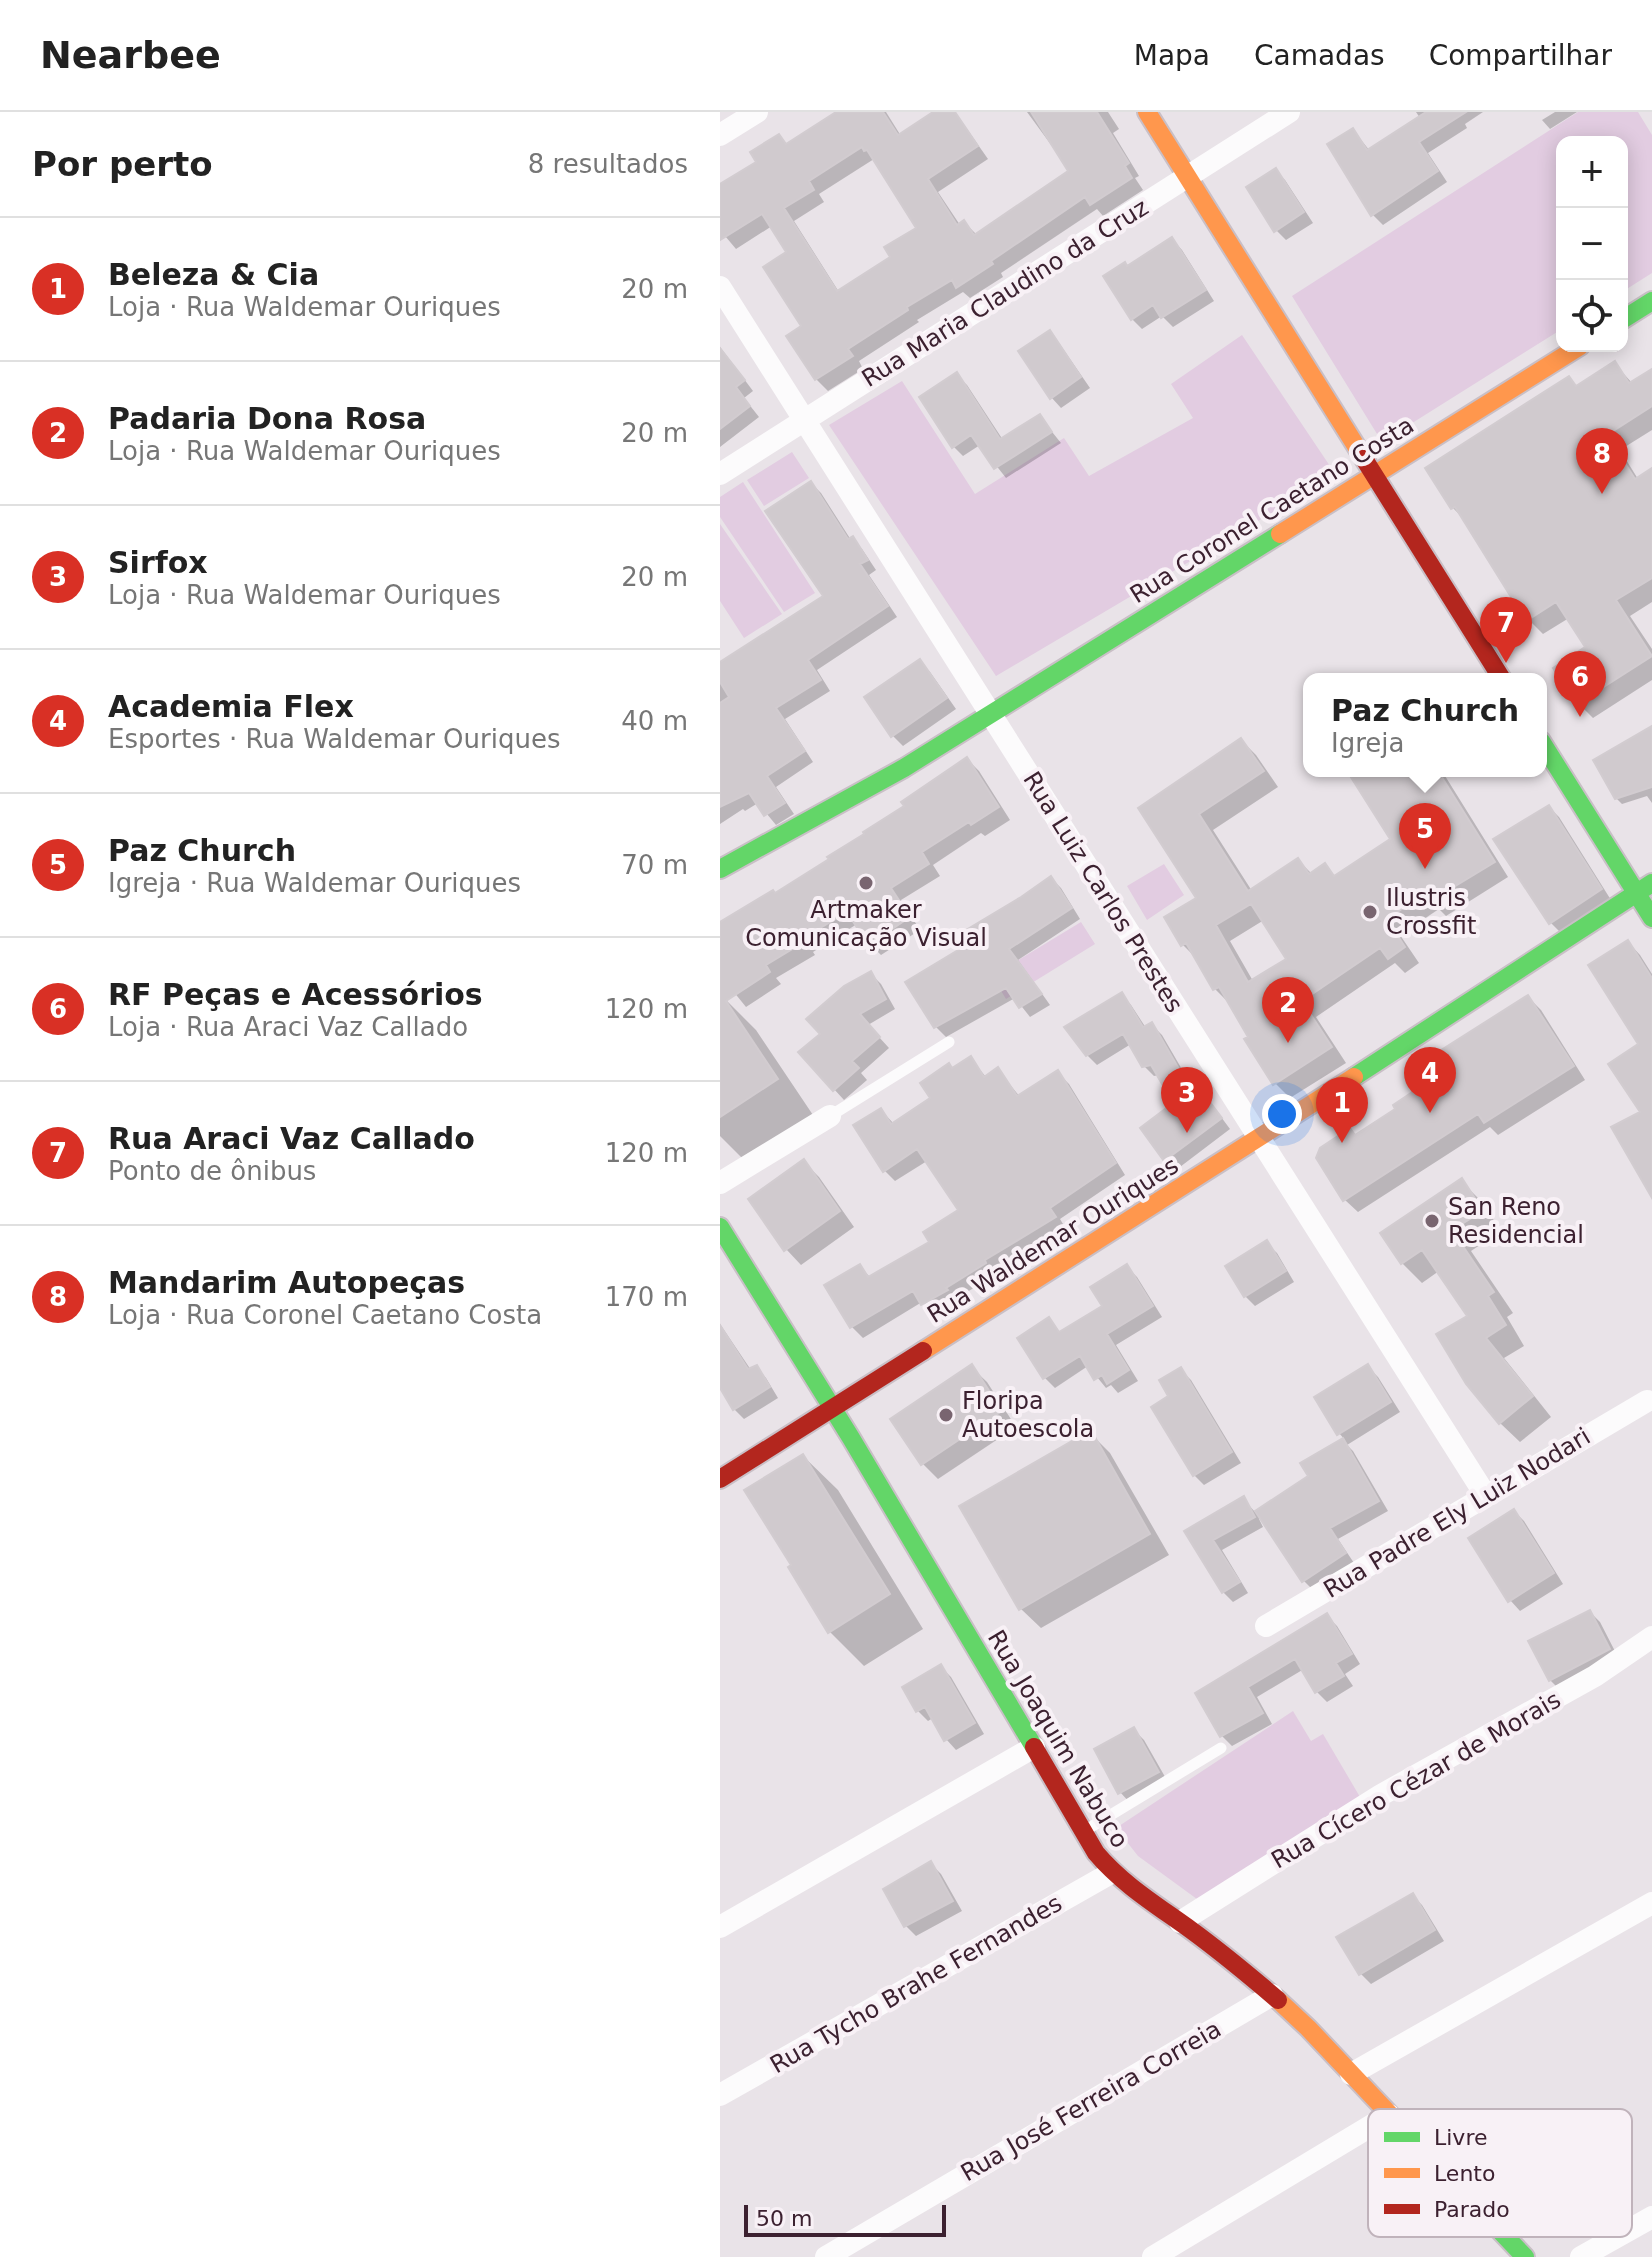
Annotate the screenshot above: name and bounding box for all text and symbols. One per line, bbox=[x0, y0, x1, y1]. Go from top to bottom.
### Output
text: Nearbee bbox=[40, 33, 221, 77]
text: Mapa bbox=[1134, 39, 1210, 72]
text: Camadas bbox=[1254, 39, 1385, 72]
text: Compartilhar bbox=[1429, 39, 1612, 72]
map controls bbox=[1556, 136, 1628, 352]
button: + bbox=[1556, 136, 1628, 208]
text: Por perto bbox=[32, 144, 213, 184]
text: 8 resultados bbox=[528, 149, 688, 179]
street label: Rua Maria Claudino da Cruz bbox=[857, 193, 1153, 393]
button: − bbox=[1556, 208, 1628, 280]
text: Beleza & Cia bbox=[108, 257, 319, 292]
text: 1 bbox=[49, 274, 67, 304]
text: 20 m bbox=[621, 274, 688, 304]
button: locate bbox=[1556, 280, 1628, 352]
text: Loja · Rua Waldemar Ouriques bbox=[108, 292, 501, 322]
text: Padaria Dona Rosa bbox=[108, 401, 426, 436]
street label: Rua Coronel Caetano Costa bbox=[1125, 411, 1419, 609]
text: 2 bbox=[49, 418, 67, 448]
text: 20 m bbox=[621, 418, 688, 448]
pin: 8 bbox=[1576, 428, 1628, 494]
text: Loja · Rua Waldemar Ouriques bbox=[108, 436, 501, 466]
text: Sirfox bbox=[108, 545, 208, 580]
text: 3 bbox=[49, 562, 67, 592]
text: 20 m bbox=[621, 562, 688, 592]
text: Loja · Rua Waldemar Ouriques bbox=[108, 580, 501, 610]
pin: 7 bbox=[1480, 597, 1532, 663]
pin: 6 bbox=[1554, 651, 1606, 717]
popup bbox=[1303, 673, 1547, 777]
text: Academia Flex bbox=[108, 689, 354, 724]
text: Paz Church bbox=[1331, 693, 1519, 728]
text: 4 bbox=[49, 706, 67, 736]
text: 40 m bbox=[621, 706, 688, 736]
text: Esportes · Rua Waldemar Ouriques bbox=[108, 724, 560, 754]
text: Igreja bbox=[1331, 728, 1404, 758]
street label: Rua Luiz Carlos Prestes bbox=[1017, 767, 1189, 1017]
pin: 5 bbox=[1399, 803, 1451, 869]
text: Paz Church bbox=[108, 833, 296, 868]
text: 5 bbox=[49, 850, 67, 880]
text: 70 m bbox=[621, 850, 688, 880]
text: Igreja · Rua Waldemar Ouriques bbox=[108, 868, 521, 898]
marker: Artmaker Comunicação Visual bbox=[857, 874, 875, 892]
place label: Ilustris Crossfit bbox=[1386, 884, 1476, 940]
place label: Artmaker Comunicação Visual bbox=[745, 896, 987, 952]
marker: Ilustris Crossfit bbox=[1361, 903, 1379, 921]
text: RF Peças e Acessórios bbox=[108, 977, 483, 1012]
pin: 2 bbox=[1262, 977, 1314, 1043]
text: 6 bbox=[49, 994, 67, 1024]
text: 120 m bbox=[605, 994, 688, 1024]
text: Loja · Rua Araci Vaz Callado bbox=[108, 1012, 468, 1042]
pin: 4 bbox=[1404, 1047, 1456, 1113]
pin: 3 bbox=[1161, 1067, 1213, 1133]
pin: 1 bbox=[1316, 1077, 1368, 1143]
your location bbox=[1262, 1094, 1302, 1134]
text: Rua Araci Vaz Callado bbox=[108, 1121, 475, 1156]
text: 7 bbox=[49, 1138, 67, 1168]
text: 120 m bbox=[605, 1138, 688, 1168]
street label: Rua Waldemar Ouriques bbox=[922, 1151, 1184, 1329]
text: Ponto de ônibus bbox=[108, 1156, 316, 1186]
place label: San Reno Residencial bbox=[1448, 1193, 1584, 1249]
marker: San Reno Residencial bbox=[1423, 1212, 1441, 1230]
text: Mandarim Autopeças bbox=[108, 1265, 465, 1300]
text: 8 bbox=[49, 1282, 67, 1312]
text: 170 m bbox=[605, 1282, 688, 1312]
text: Loja · Rua Coronel Caetano Costa bbox=[108, 1300, 542, 1330]
place label: Floripa Autoescola bbox=[962, 1387, 1094, 1443]
marker: Floripa Autoescola bbox=[937, 1406, 955, 1424]
street label: Rua Padre Ely Luiz Nodari bbox=[1319, 1422, 1595, 1604]
street label: Rua Joaquim Nabuco bbox=[982, 1625, 1134, 1853]
street label: Rua Cícero Cézar de Morais bbox=[1266, 1686, 1566, 1874]
street label: Rua Tycho Brahe Fernandes bbox=[765, 1889, 1067, 2079]
street label: Rua José Ferreira Correia bbox=[956, 2015, 1226, 2187]
legend bbox=[1368, 2109, 1632, 2237]
text: Livre bbox=[1434, 2125, 1488, 2150]
text: Lento bbox=[1434, 2161, 1495, 2186]
text: Parado bbox=[1434, 2197, 1510, 2222]
scale bar bbox=[744, 2201, 946, 2237]
text: 50 m bbox=[756, 2206, 812, 2231]

